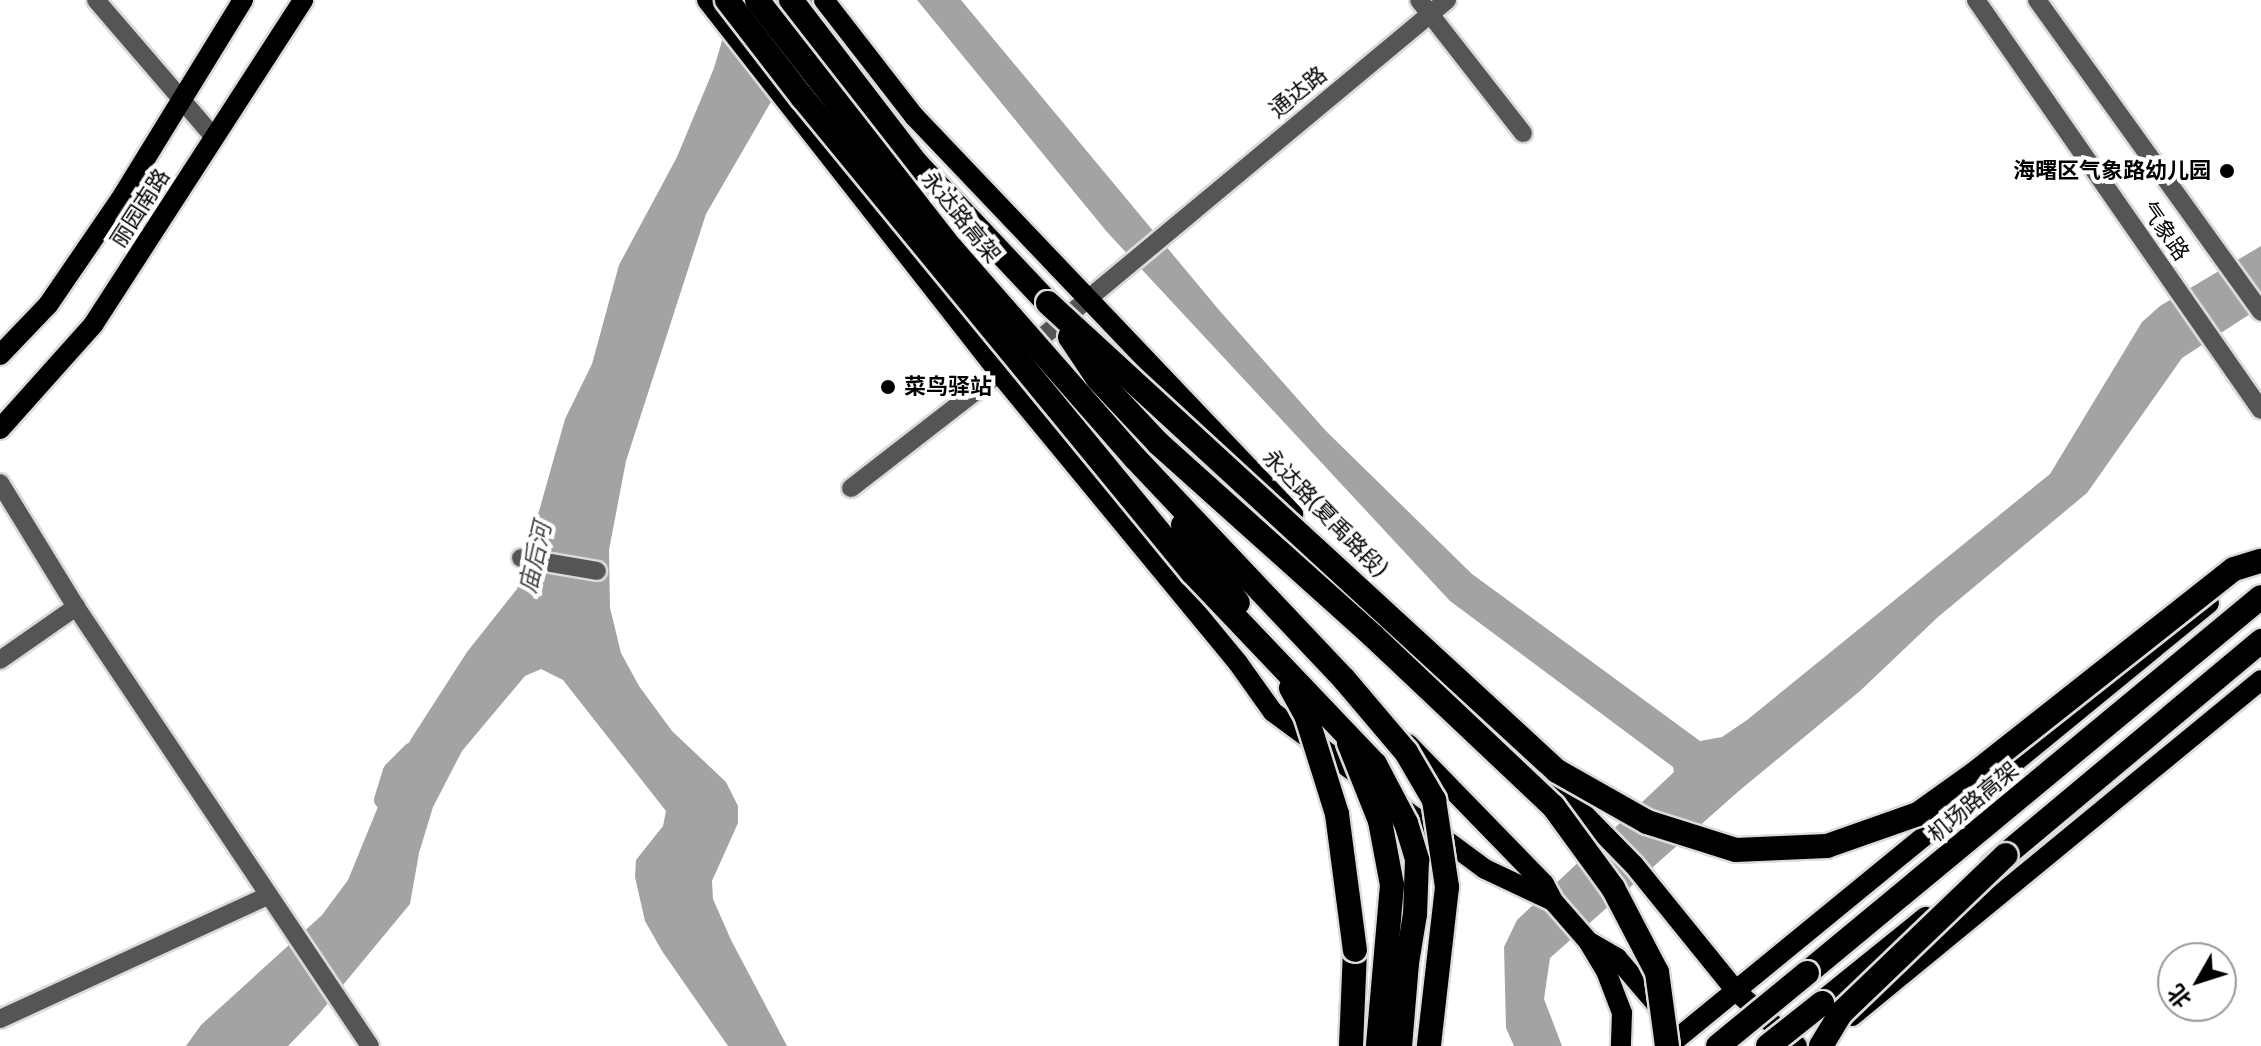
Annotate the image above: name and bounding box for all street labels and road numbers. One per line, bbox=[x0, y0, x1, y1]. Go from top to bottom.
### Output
street label: 通达路 bbox=[1264, 61, 1332, 123]
street label: 丽园南路 bbox=[105, 164, 175, 252]
street label: 永达路高架 bbox=[916, 166, 1006, 268]
street label: 气象路 bbox=[2135, 196, 2195, 266]
street label: 永达路(夏禹路段) bbox=[1258, 444, 1392, 582]
street label: 机场路高架 bbox=[1922, 757, 2024, 847]

